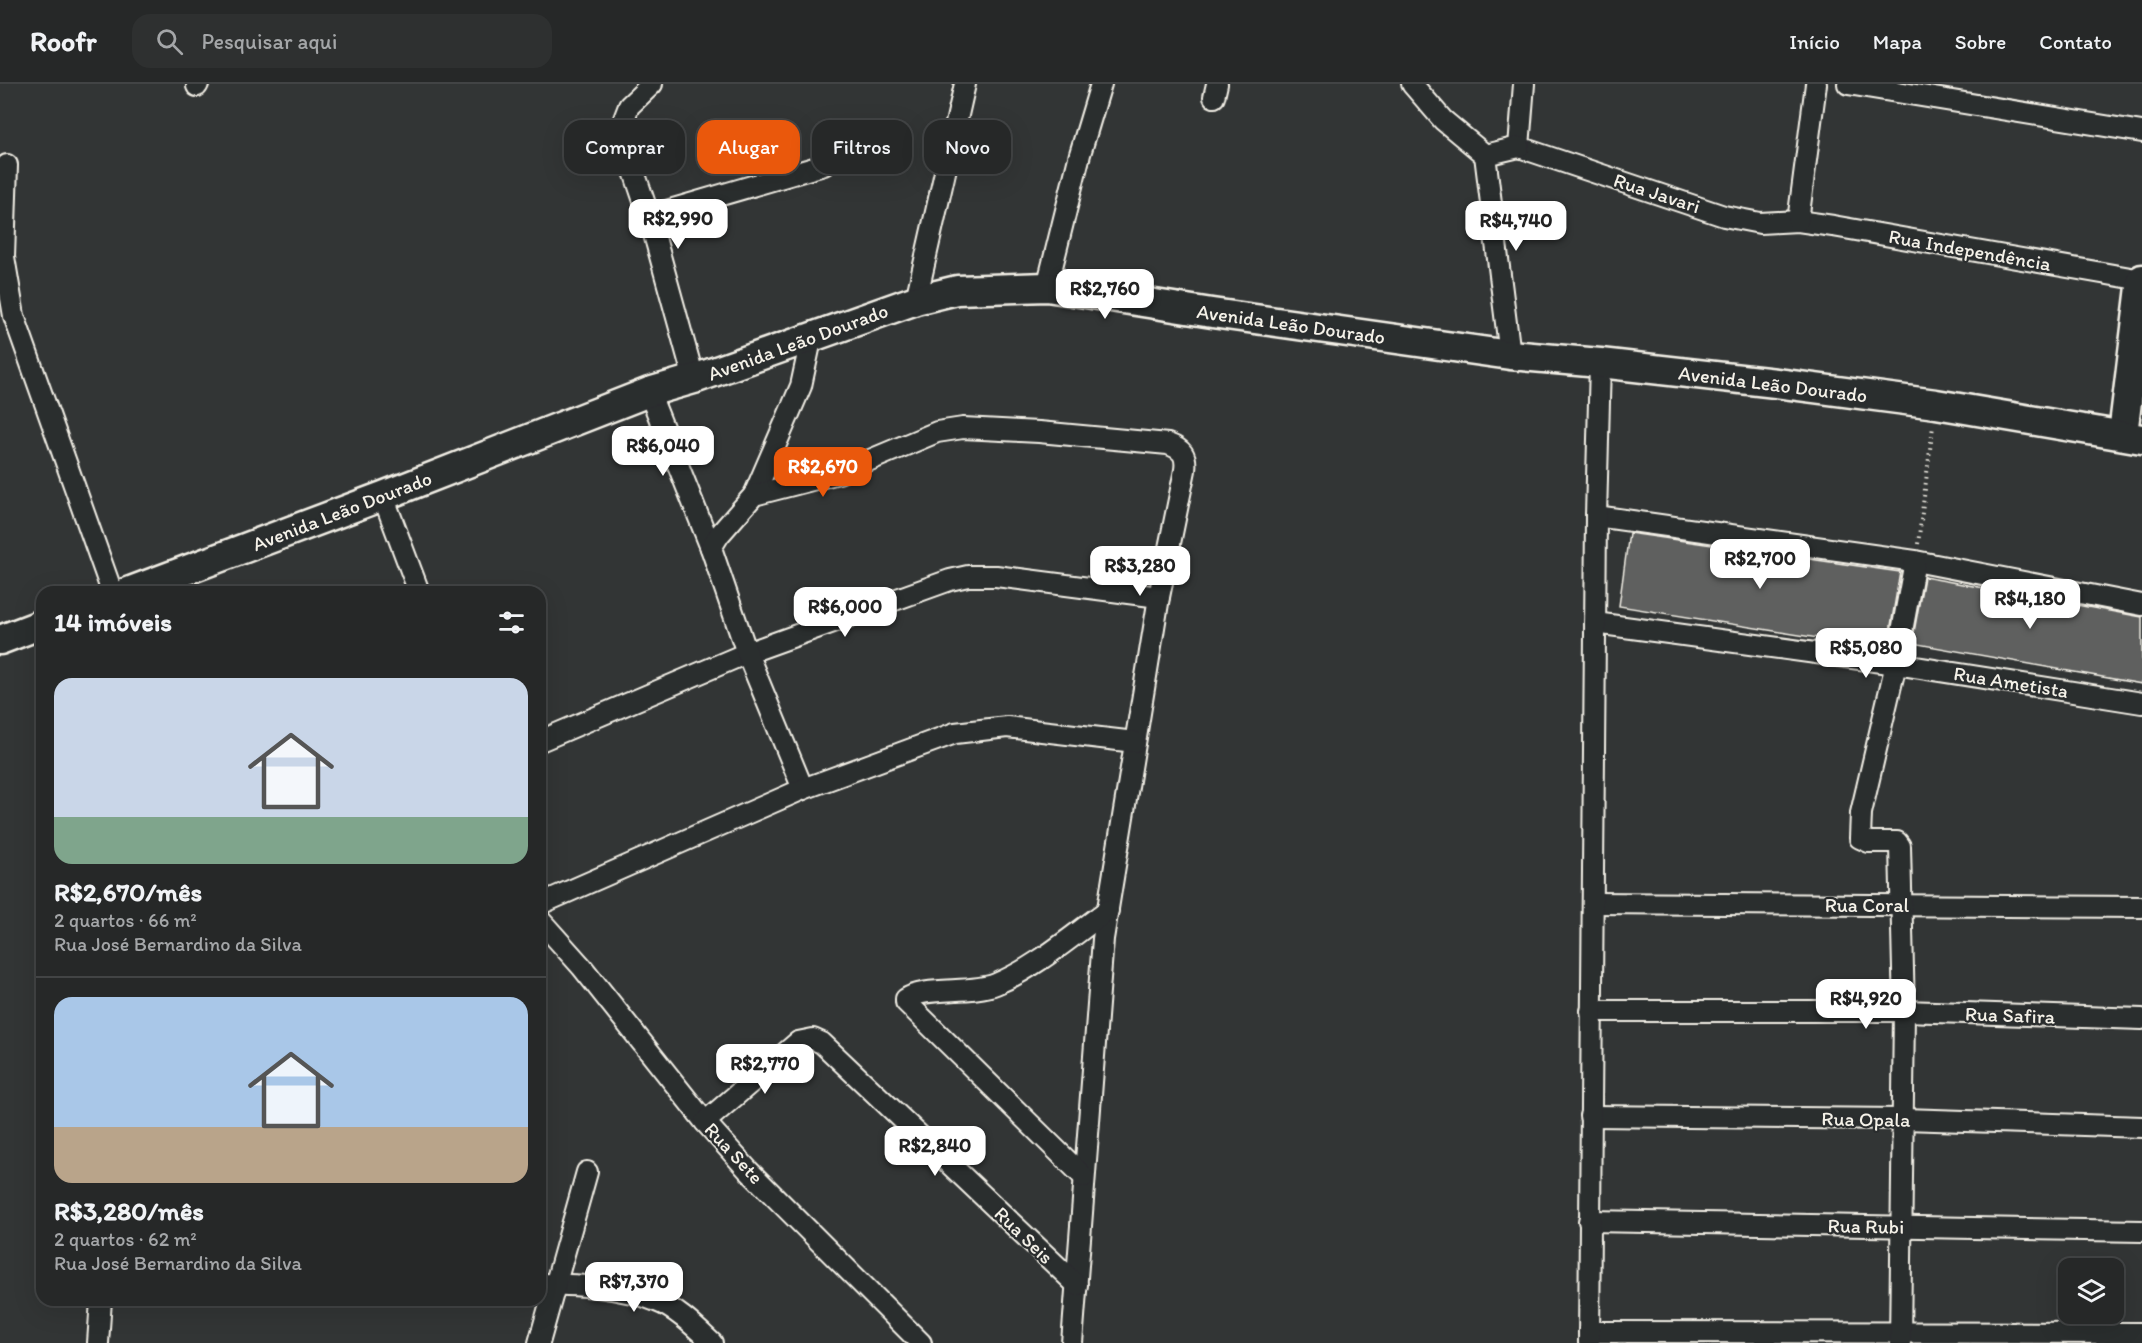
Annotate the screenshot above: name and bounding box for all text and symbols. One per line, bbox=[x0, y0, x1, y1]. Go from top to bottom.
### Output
search box bbox=[132, 14, 552, 68]
text: Roofr bbox=[30, 24, 96, 58]
icon: search bbox=[153, 25, 186, 58]
text: Pesquisar aqui bbox=[201, 28, 338, 55]
text: Início bbox=[1789, 29, 1840, 54]
text: Mapa bbox=[1873, 29, 1922, 54]
text: Sobre bbox=[1955, 29, 2006, 54]
text: Contato bbox=[2039, 29, 2112, 54]
chip: Comprar bbox=[564, 120, 685, 174]
chip: Alugar bbox=[697, 120, 800, 174]
chip: Filtros bbox=[812, 120, 912, 174]
chip: Novo bbox=[924, 120, 1011, 174]
street label: Rua Javari bbox=[1611, 168, 1703, 218]
pin: R$2,990 bbox=[623, 199, 733, 250]
pin: R$4,740 bbox=[1461, 201, 1571, 252]
text: R$2,990 bbox=[643, 206, 713, 230]
text: R$4,740 bbox=[1479, 208, 1553, 232]
street label: Rua Independência bbox=[1887, 224, 2054, 276]
pin: R$2,760 bbox=[1050, 269, 1160, 320]
text: R$2,760 bbox=[1070, 276, 1140, 300]
street label: Avenida Leão Dourado bbox=[705, 298, 891, 386]
street label: Avenida Leão Dourado bbox=[1195, 299, 1387, 349]
street label: Avenida Leão Dourado bbox=[1677, 361, 1869, 407]
pin: R$6,040 bbox=[608, 426, 718, 477]
text: R$6,040 bbox=[626, 433, 700, 457]
pin: R$2,670 bbox=[768, 447, 878, 498]
text: R$2,670 bbox=[788, 454, 858, 478]
street label: Avenida Leão Dourado bbox=[249, 466, 435, 556]
pin: R$2,700 bbox=[1705, 539, 1815, 590]
pin: R$3,280 bbox=[1085, 546, 1195, 597]
text: R$2,700 bbox=[1724, 546, 1796, 570]
text: R$3,280 bbox=[1104, 553, 1176, 577]
pin: R$4,180 bbox=[1975, 579, 2085, 630]
text: R$4,180 bbox=[1994, 586, 2066, 610]
pin: R$6,000 bbox=[790, 587, 900, 638]
text: R$6,000 bbox=[808, 594, 882, 618]
text: 14 imóveis bbox=[54, 606, 172, 638]
icon: filters bbox=[495, 606, 528, 639]
pin: R$5,080 bbox=[1811, 628, 1921, 679]
text: R$5,080 bbox=[1829, 635, 1903, 659]
street label: Rua Ametista bbox=[1952, 661, 2070, 703]
icon: home bbox=[237, 717, 345, 825]
text: R$2,670/mês bbox=[54, 876, 202, 908]
street label: Rua Coral bbox=[1825, 893, 1910, 917]
text: 2 quartos · 66 m² bbox=[54, 908, 197, 932]
text: Rua José Bernardino da Silva bbox=[54, 932, 302, 956]
pin: R$4,920 bbox=[1811, 979, 1921, 1030]
text: R$4,920 bbox=[1830, 986, 1902, 1010]
street label: Rua Safira bbox=[1965, 1001, 2056, 1029]
icon: home bbox=[237, 1036, 345, 1144]
pin: R$2,770 bbox=[710, 1044, 820, 1095]
text: R$2,770 bbox=[730, 1051, 800, 1075]
street label: Rua Opala bbox=[1821, 1106, 1911, 1132]
street label: Rua Sete bbox=[700, 1117, 768, 1189]
pin: R$2,840 bbox=[880, 1126, 990, 1177]
text: R$2,840 bbox=[899, 1133, 971, 1157]
text: R$3,280/mês bbox=[54, 1195, 204, 1227]
street label: Rua Seis bbox=[990, 1201, 1058, 1269]
street label: Rua Rubi bbox=[1828, 1213, 1904, 1239]
text: 2 quartos · 62 m² bbox=[54, 1227, 197, 1251]
text: Rua José Bernardino da Silva bbox=[54, 1251, 302, 1275]
map controls bbox=[2058, 1258, 2124, 1324]
button: layers bbox=[2058, 1258, 2124, 1324]
pin: R$7,370 bbox=[579, 1262, 689, 1313]
text: R$7,370 bbox=[599, 1269, 669, 1293]

